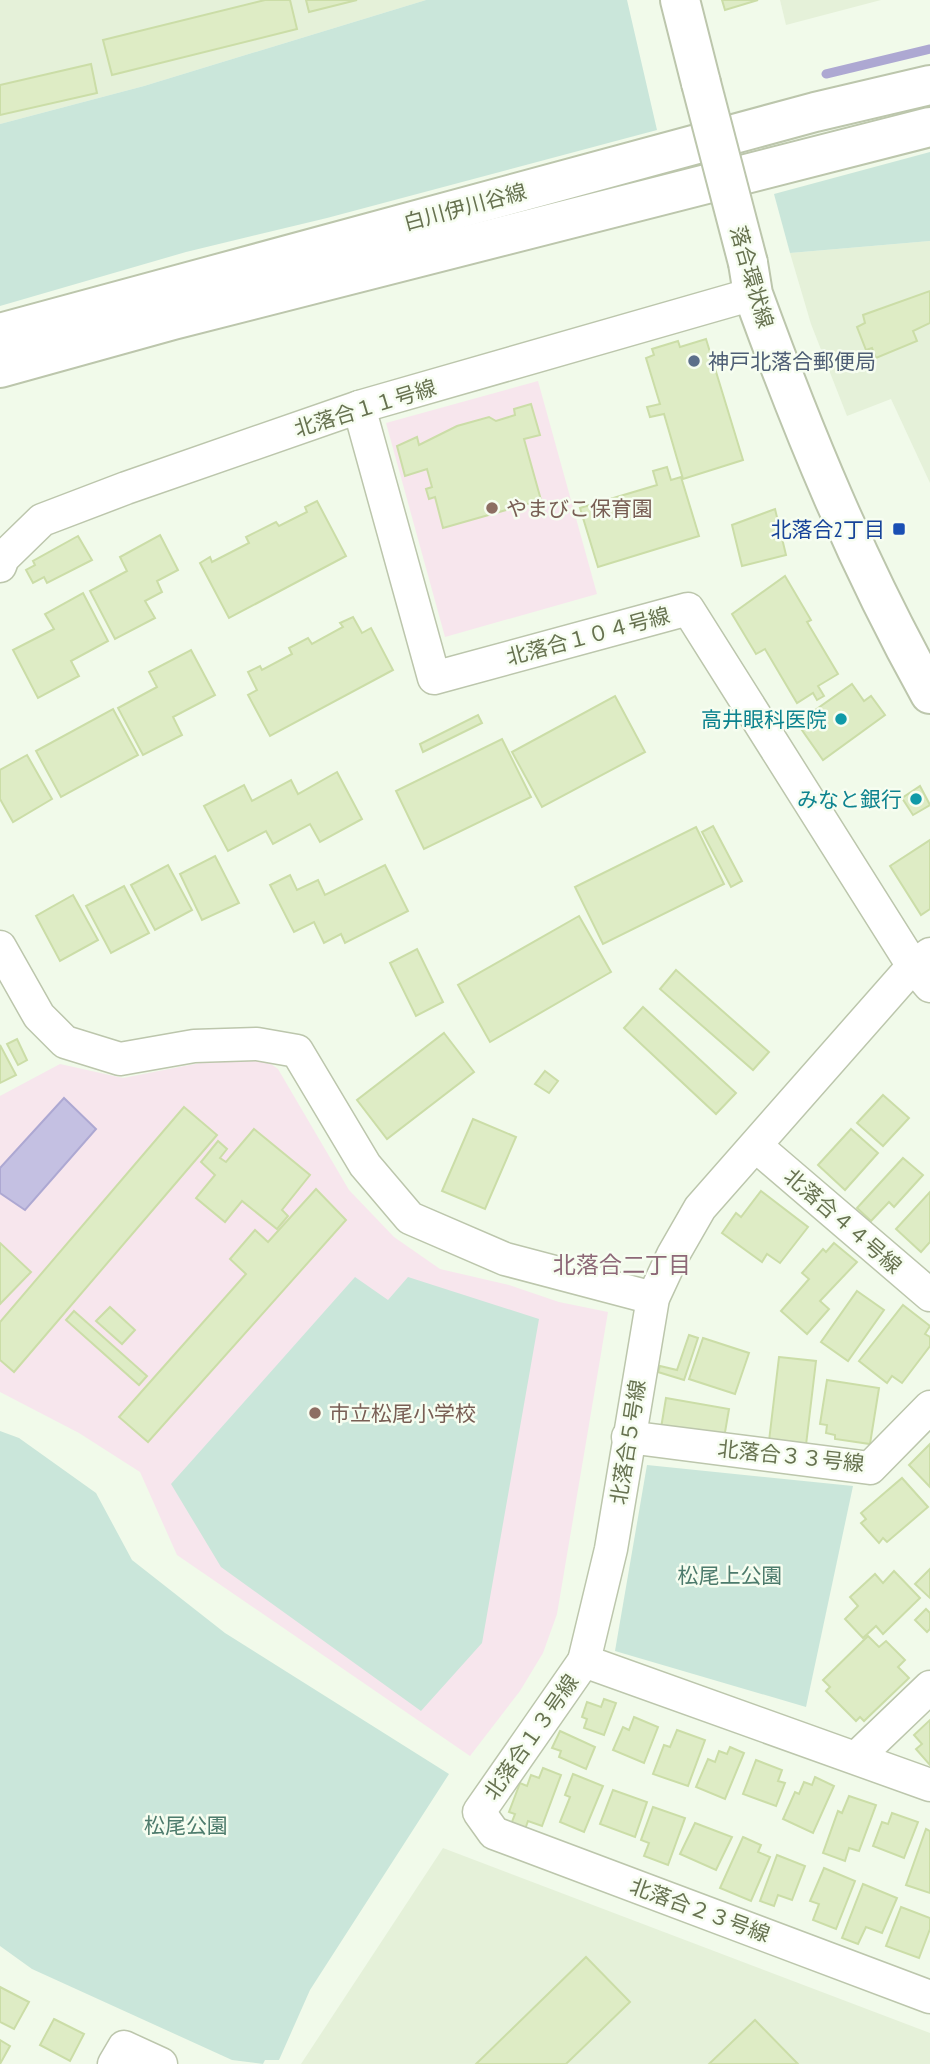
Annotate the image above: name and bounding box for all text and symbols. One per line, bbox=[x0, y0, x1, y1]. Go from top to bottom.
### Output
street label: 白川伊川谷線 bbox=[401, 178, 529, 236]
street label: 落合環状線 bbox=[725, 223, 779, 331]
place label: 神戸北落合郵便局 bbox=[708, 348, 876, 375]
marker: 神戸北落合郵便局 bbox=[686, 353, 702, 369]
street label: 北落合１１号線 bbox=[291, 374, 439, 442]
place label: やまびこ保育園 bbox=[506, 495, 653, 522]
marker: やまびこ保育園 bbox=[484, 500, 500, 516]
place label: 北落合2丁目 bbox=[771, 516, 885, 543]
marker: 北落合2丁目 bbox=[891, 521, 907, 537]
street label: 北落合１０４号線 bbox=[503, 601, 673, 671]
place label: 高井眼科医院 bbox=[701, 706, 827, 733]
marker: 高井眼科医院 bbox=[833, 711, 849, 727]
place label: みなと銀行 bbox=[797, 786, 902, 813]
marker: みなと銀行 bbox=[908, 791, 924, 807]
street label: 北落合４４号線 bbox=[779, 1163, 907, 1279]
district label: 北落合二丁目 bbox=[553, 1250, 691, 1279]
street label: 北落合５号線 bbox=[605, 1378, 651, 1506]
place label: 市立松尾小学校 bbox=[329, 1400, 476, 1427]
marker: 市立松尾小学校 bbox=[307, 1405, 323, 1421]
street label: 北落合３３号線 bbox=[716, 1435, 866, 1477]
park label: 松尾上公園 bbox=[678, 1562, 783, 1589]
street label: 北落合１３号線 bbox=[478, 1669, 584, 1805]
park label: 松尾公園 bbox=[144, 1812, 228, 1839]
street label: 北落合２３号線 bbox=[626, 1872, 774, 1948]

